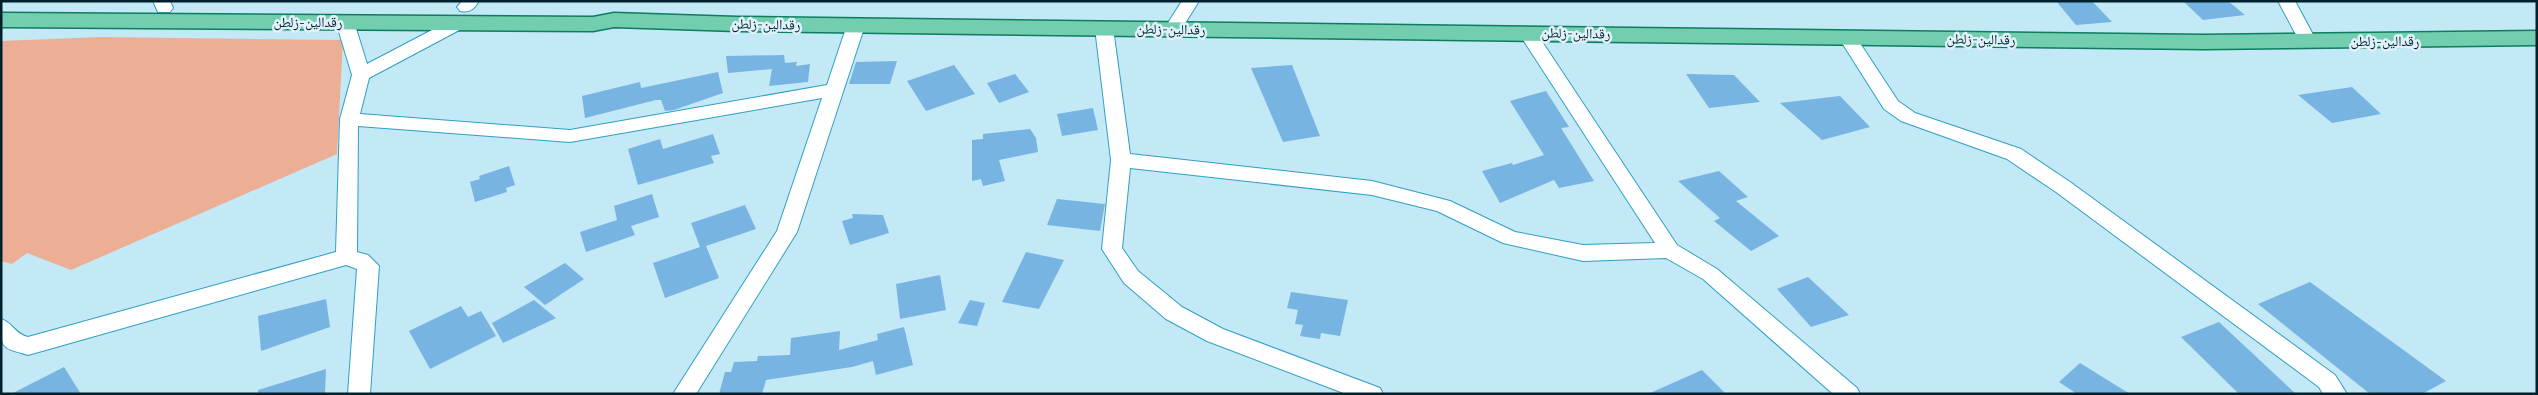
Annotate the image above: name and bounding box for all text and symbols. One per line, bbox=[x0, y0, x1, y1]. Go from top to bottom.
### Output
street label: رقدالين-زلطن bbox=[274, 12, 342, 31]
street label: رقدالين-زلطن bbox=[731, 13, 801, 34]
street label: رقدالين-زلطن bbox=[1136, 18, 1206, 39]
street label: رقدالين-زلطن bbox=[1541, 22, 1611, 43]
street label: رقدالين-زلطن bbox=[1946, 28, 2016, 49]
street label: رقدالين-زلطن bbox=[2351, 31, 2419, 50]

